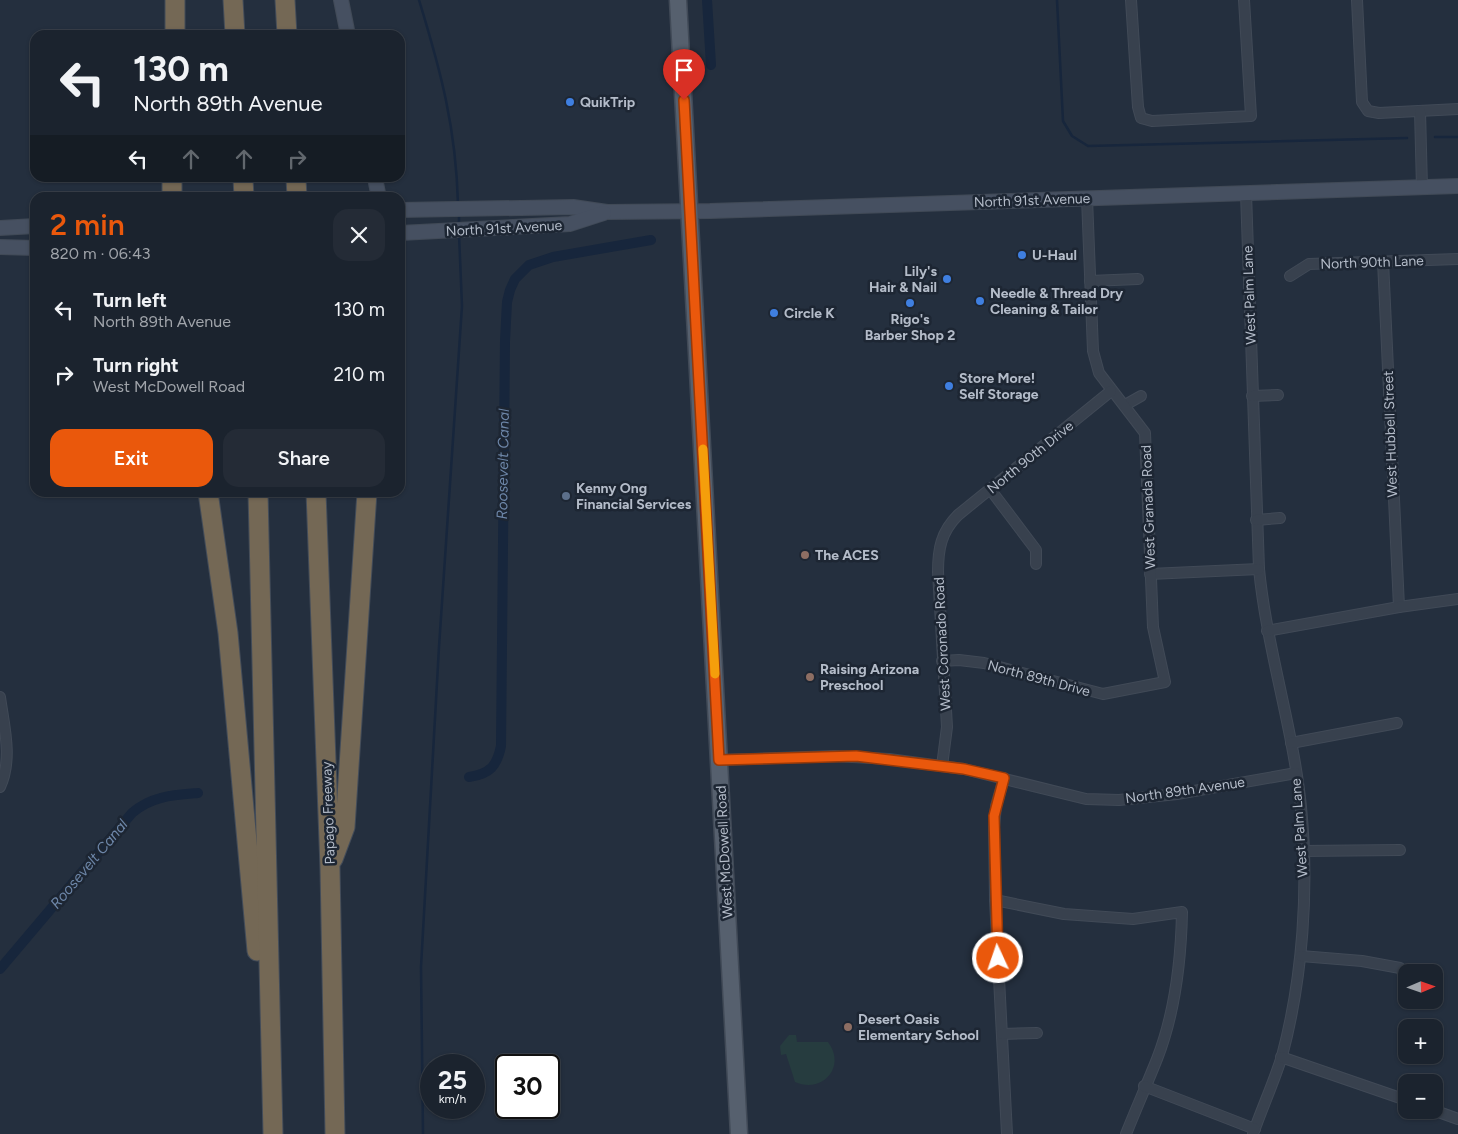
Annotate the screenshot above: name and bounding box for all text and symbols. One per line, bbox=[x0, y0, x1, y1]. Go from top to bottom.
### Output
text: 130 m bbox=[133, 48, 229, 90]
pin bbox=[663, 49, 705, 100]
icon: left bbox=[50, 50, 115, 115]
icon: arrive bbox=[670, 56, 698, 84]
text: North 89th Avenue bbox=[133, 90, 323, 117]
place label: QuikTrip bbox=[580, 94, 635, 111]
marker: QuikTrip bbox=[564, 96, 576, 108]
icon: left bbox=[124, 145, 152, 173]
icon: ahead bbox=[177, 145, 205, 173]
icon: ahead bbox=[230, 145, 258, 173]
icon: right bbox=[283, 145, 311, 173]
street label: North 91st Avenue bbox=[973, 190, 1091, 211]
text: 2 min bbox=[50, 206, 125, 243]
button: close bbox=[333, 209, 385, 261]
street label: North 91st Avenue bbox=[445, 217, 563, 240]
text: 820 m · 06:43 bbox=[50, 244, 151, 263]
street label: West Palm Lane bbox=[1239, 245, 1260, 345]
place label: U-Haul bbox=[1032, 247, 1077, 264]
marker: U-Haul bbox=[1016, 249, 1028, 261]
street label: North 90th Lane bbox=[1320, 252, 1424, 273]
place label: Lily's Hair & Nail bbox=[869, 263, 937, 296]
marker: Lily's Hair & Nail bbox=[941, 273, 953, 285]
place label: Needle & Thread Dry Cleaning & Tailor bbox=[990, 285, 1124, 318]
text: Turn left bbox=[93, 289, 167, 312]
marker: Needle & Thread Dry Cleaning & Tailor bbox=[974, 295, 986, 307]
icon: left bbox=[50, 296, 78, 324]
marker: Rigo's Barber Shop 2 bbox=[904, 297, 916, 309]
text: 130 m bbox=[334, 298, 385, 321]
place label: Circle K bbox=[784, 305, 835, 322]
marker: Circle K bbox=[768, 307, 780, 319]
place label: Rigo's Barber Shop 2 bbox=[865, 311, 955, 344]
text: North 89th Avenue bbox=[93, 312, 231, 331]
text: Turn right bbox=[93, 354, 179, 377]
icon: right bbox=[50, 361, 78, 389]
text: 210 m bbox=[333, 363, 385, 386]
place label: Store More! Self Storage bbox=[959, 370, 1039, 403]
street label: West Hubbell Street bbox=[1380, 370, 1401, 498]
text: West McDowell Road bbox=[93, 377, 245, 396]
marker: Store More! Self Storage bbox=[943, 380, 955, 392]
water label: Roosevelt Canal bbox=[493, 408, 513, 520]
street label: North 90th Drive bbox=[984, 417, 1077, 497]
button: Exit bbox=[50, 429, 213, 487]
button: Share bbox=[223, 429, 385, 487]
street label: West Granada Road bbox=[1138, 445, 1159, 569]
place label: Kenny Ong Financial Services bbox=[576, 480, 692, 513]
marker: Kenny Ong Financial Services bbox=[560, 490, 572, 502]
place label: The ACES bbox=[815, 547, 879, 564]
marker: The ACES bbox=[799, 549, 811, 561]
street label: West Coronado Road bbox=[931, 577, 954, 711]
street label: North 89th Drive bbox=[986, 657, 1092, 700]
place label: Raising Arizona Preschool bbox=[820, 661, 919, 694]
marker: Raising Arizona Preschool bbox=[804, 671, 816, 683]
street label: Papago Freeway bbox=[318, 761, 339, 865]
street label: North 89th Avenue bbox=[1124, 774, 1246, 807]
street label: West Palm Lane bbox=[1288, 778, 1311, 878]
street label: West McDowell Road bbox=[713, 785, 736, 919]
water label: Roosevelt Canal bbox=[46, 815, 132, 912]
position arrow bbox=[971, 931, 1023, 983]
north arrow bbox=[1398, 964, 1442, 1009]
map controls bbox=[1398, 964, 1443, 1119]
place label: Desert Oasis Elementary School bbox=[858, 1011, 979, 1044]
button: + bbox=[1398, 1019, 1443, 1064]
marker: Desert Oasis Elementary School bbox=[842, 1021, 854, 1033]
speed limit sign: 30 bbox=[495, 1054, 560, 1119]
text: 25 bbox=[438, 1065, 467, 1095]
button: − bbox=[1398, 1074, 1443, 1119]
text: km/h bbox=[439, 1092, 466, 1106]

